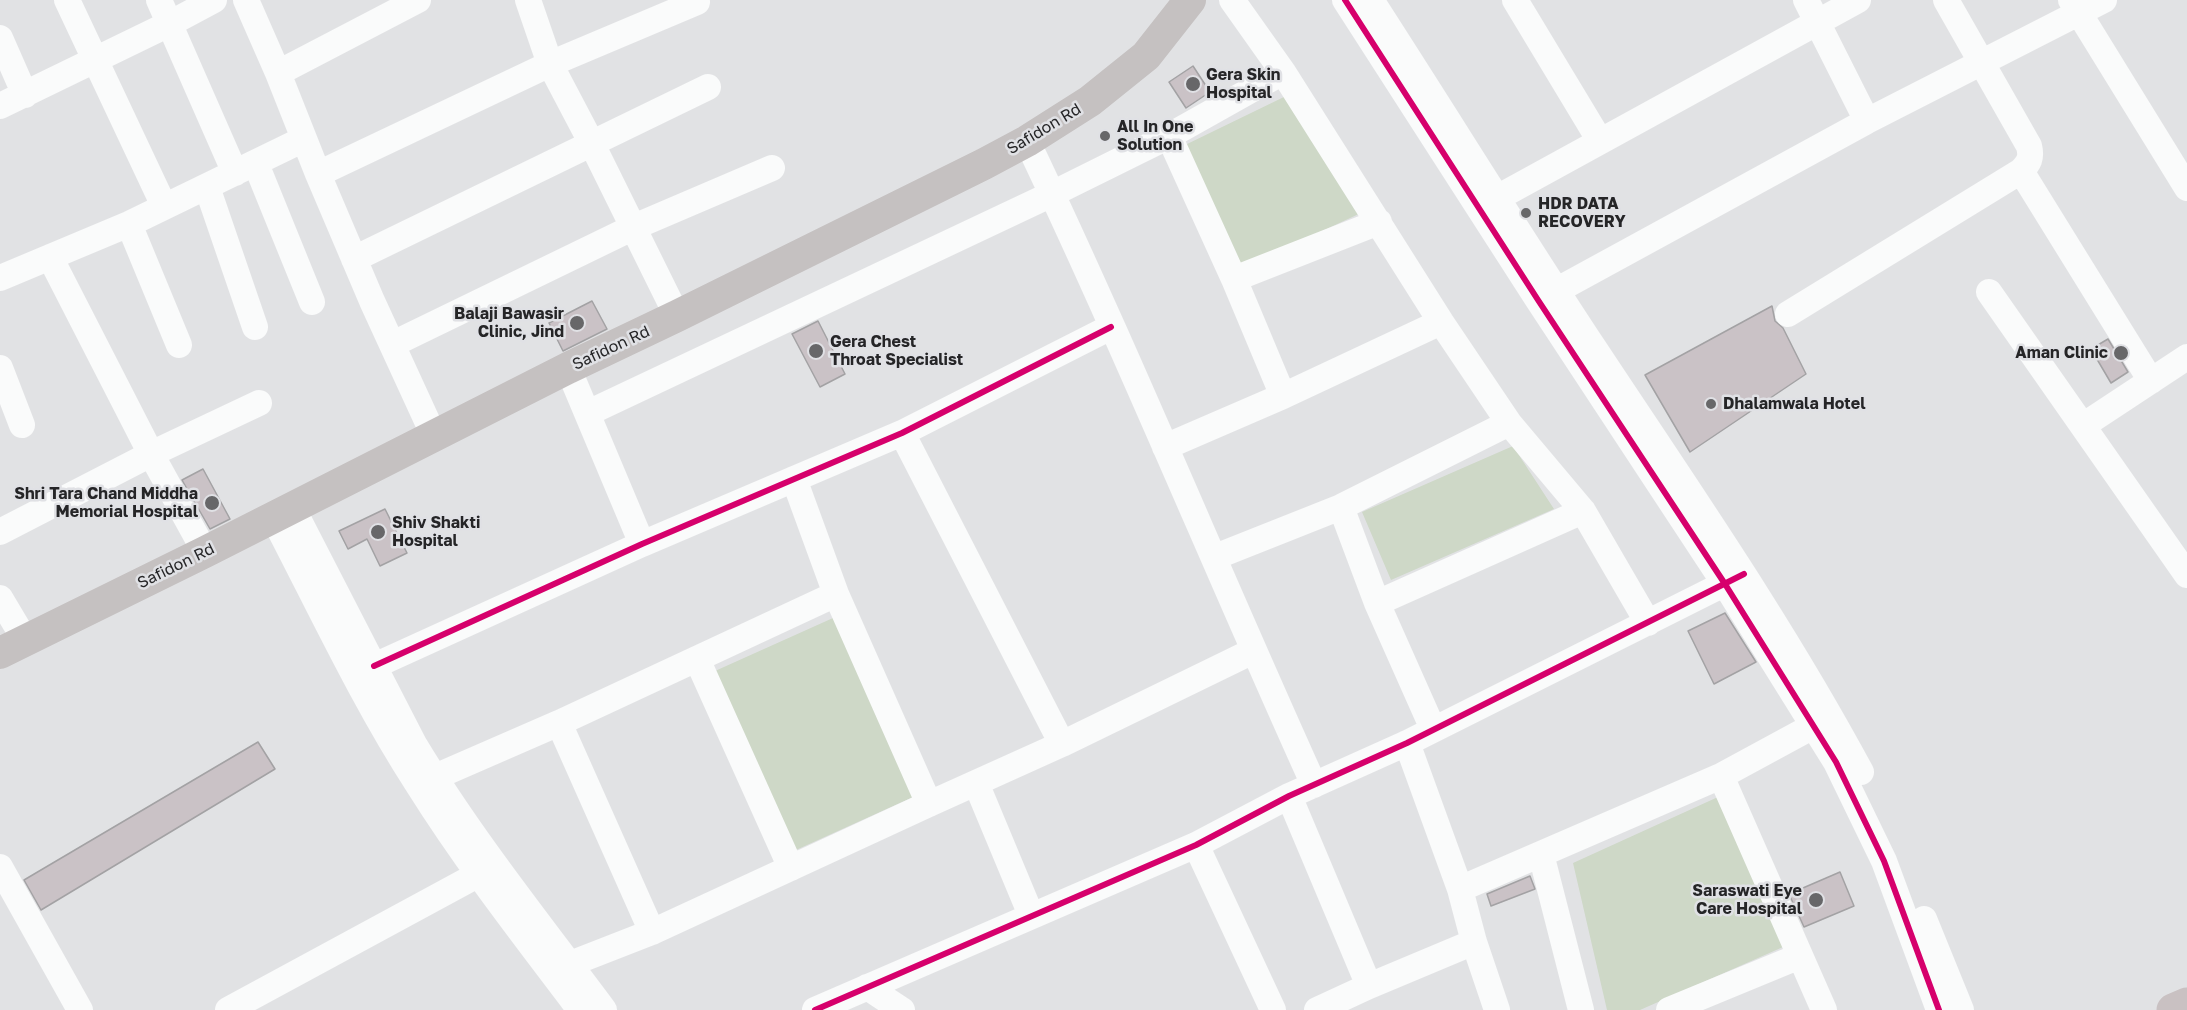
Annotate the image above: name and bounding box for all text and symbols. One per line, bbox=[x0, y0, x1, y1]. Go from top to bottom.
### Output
place label: Gera Skin Hospital bbox=[1206, 65, 1281, 103]
marker: Gera Skin Hospital bbox=[1184, 75, 1202, 93]
street label: Safidon Rd bbox=[1003, 99, 1085, 159]
place label: All In One Solution bbox=[1117, 117, 1193, 155]
marker: All In One Solution bbox=[1098, 129, 1112, 143]
place label: HDR DATA RECOVERY bbox=[1538, 194, 1626, 232]
marker: HDR DATA RECOVERY bbox=[1519, 206, 1533, 220]
place label: Balaji Bawasir Clinic, Jind bbox=[454, 304, 564, 342]
marker: Balaji Bawasir Clinic, Jind bbox=[568, 314, 586, 332]
street label: Safidon Rd bbox=[569, 322, 653, 374]
place label: Gera Chest Throat Specialist bbox=[830, 332, 963, 370]
marker: Gera Chest Throat Specialist bbox=[807, 342, 825, 360]
place label: Aman Clinic bbox=[2015, 343, 2108, 363]
marker: Aman Clinic bbox=[2112, 344, 2130, 362]
place label: Dhalamwala Hotel bbox=[1723, 394, 1866, 414]
marker: Dhalamwala Hotel bbox=[1704, 397, 1718, 411]
place label: Shri Tara Chand Middha Memorial Hospital bbox=[14, 484, 198, 522]
marker: Shri Tara Chand Middha Memorial Hospital bbox=[203, 494, 221, 512]
place label: Shiv Shakti Hospital bbox=[392, 513, 480, 551]
marker: Shiv Shakti Hospital bbox=[369, 523, 387, 541]
street label: Safidon Rd bbox=[134, 539, 218, 593]
place label: Saraswati Eye Care Hospital bbox=[1692, 881, 1802, 919]
marker: Saraswati Eye Care Hospital bbox=[1807, 891, 1825, 909]

